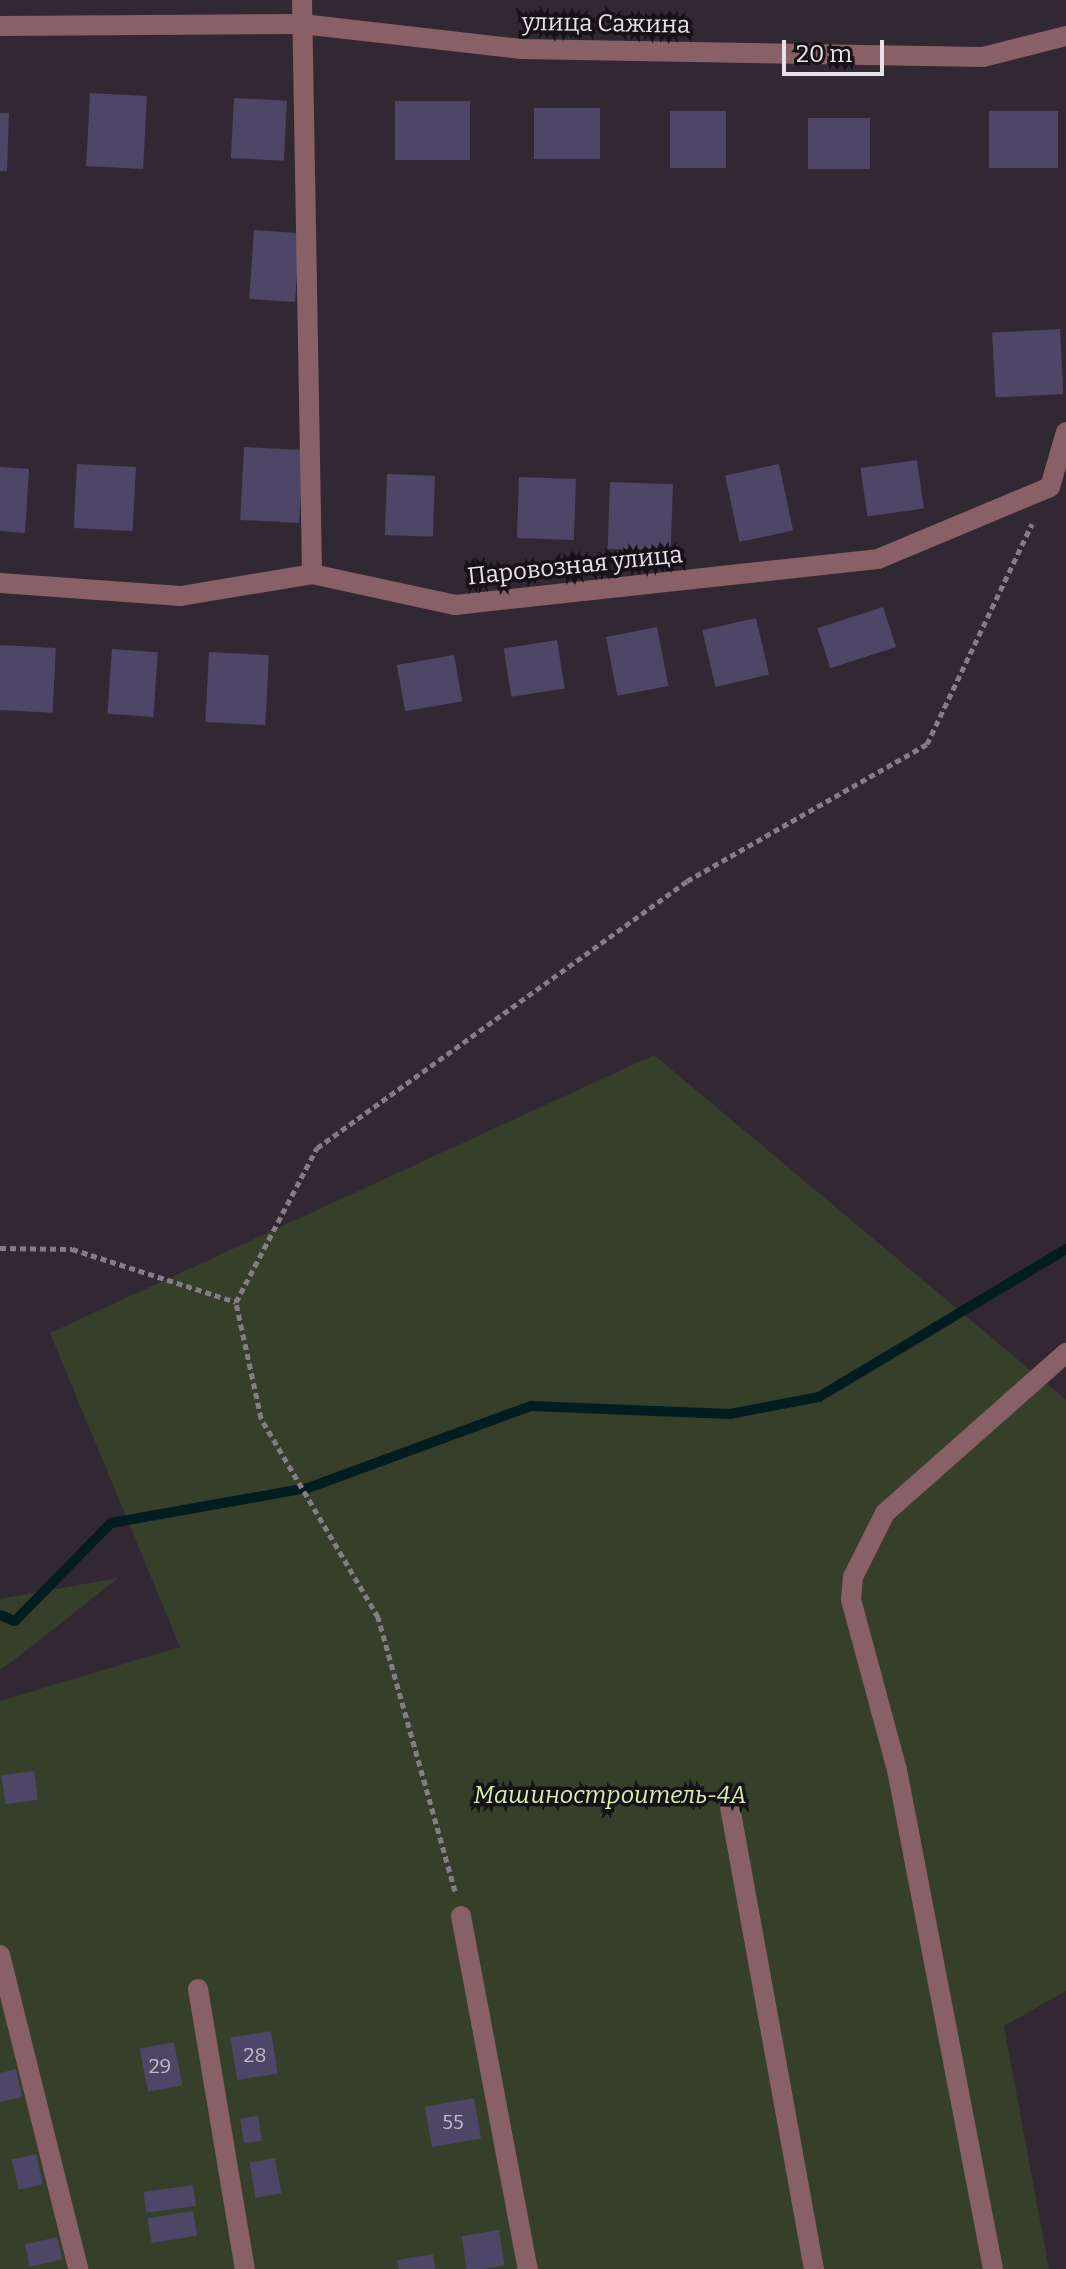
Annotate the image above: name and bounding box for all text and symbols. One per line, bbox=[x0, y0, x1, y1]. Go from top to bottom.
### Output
street label: улица Сажина bbox=[522, 8, 690, 40]
scale bar bbox=[786, 24, 888, 74]
text: 20 m bbox=[796, 40, 852, 68]
street label: Паровозная улица bbox=[466, 540, 684, 592]
park label: Машиностроитель-4А bbox=[474, 1782, 746, 1810]
house number: 28 bbox=[244, 2043, 266, 2067]
house number: 29 bbox=[149, 2054, 171, 2078]
house number: 55 bbox=[442, 2110, 464, 2134]

